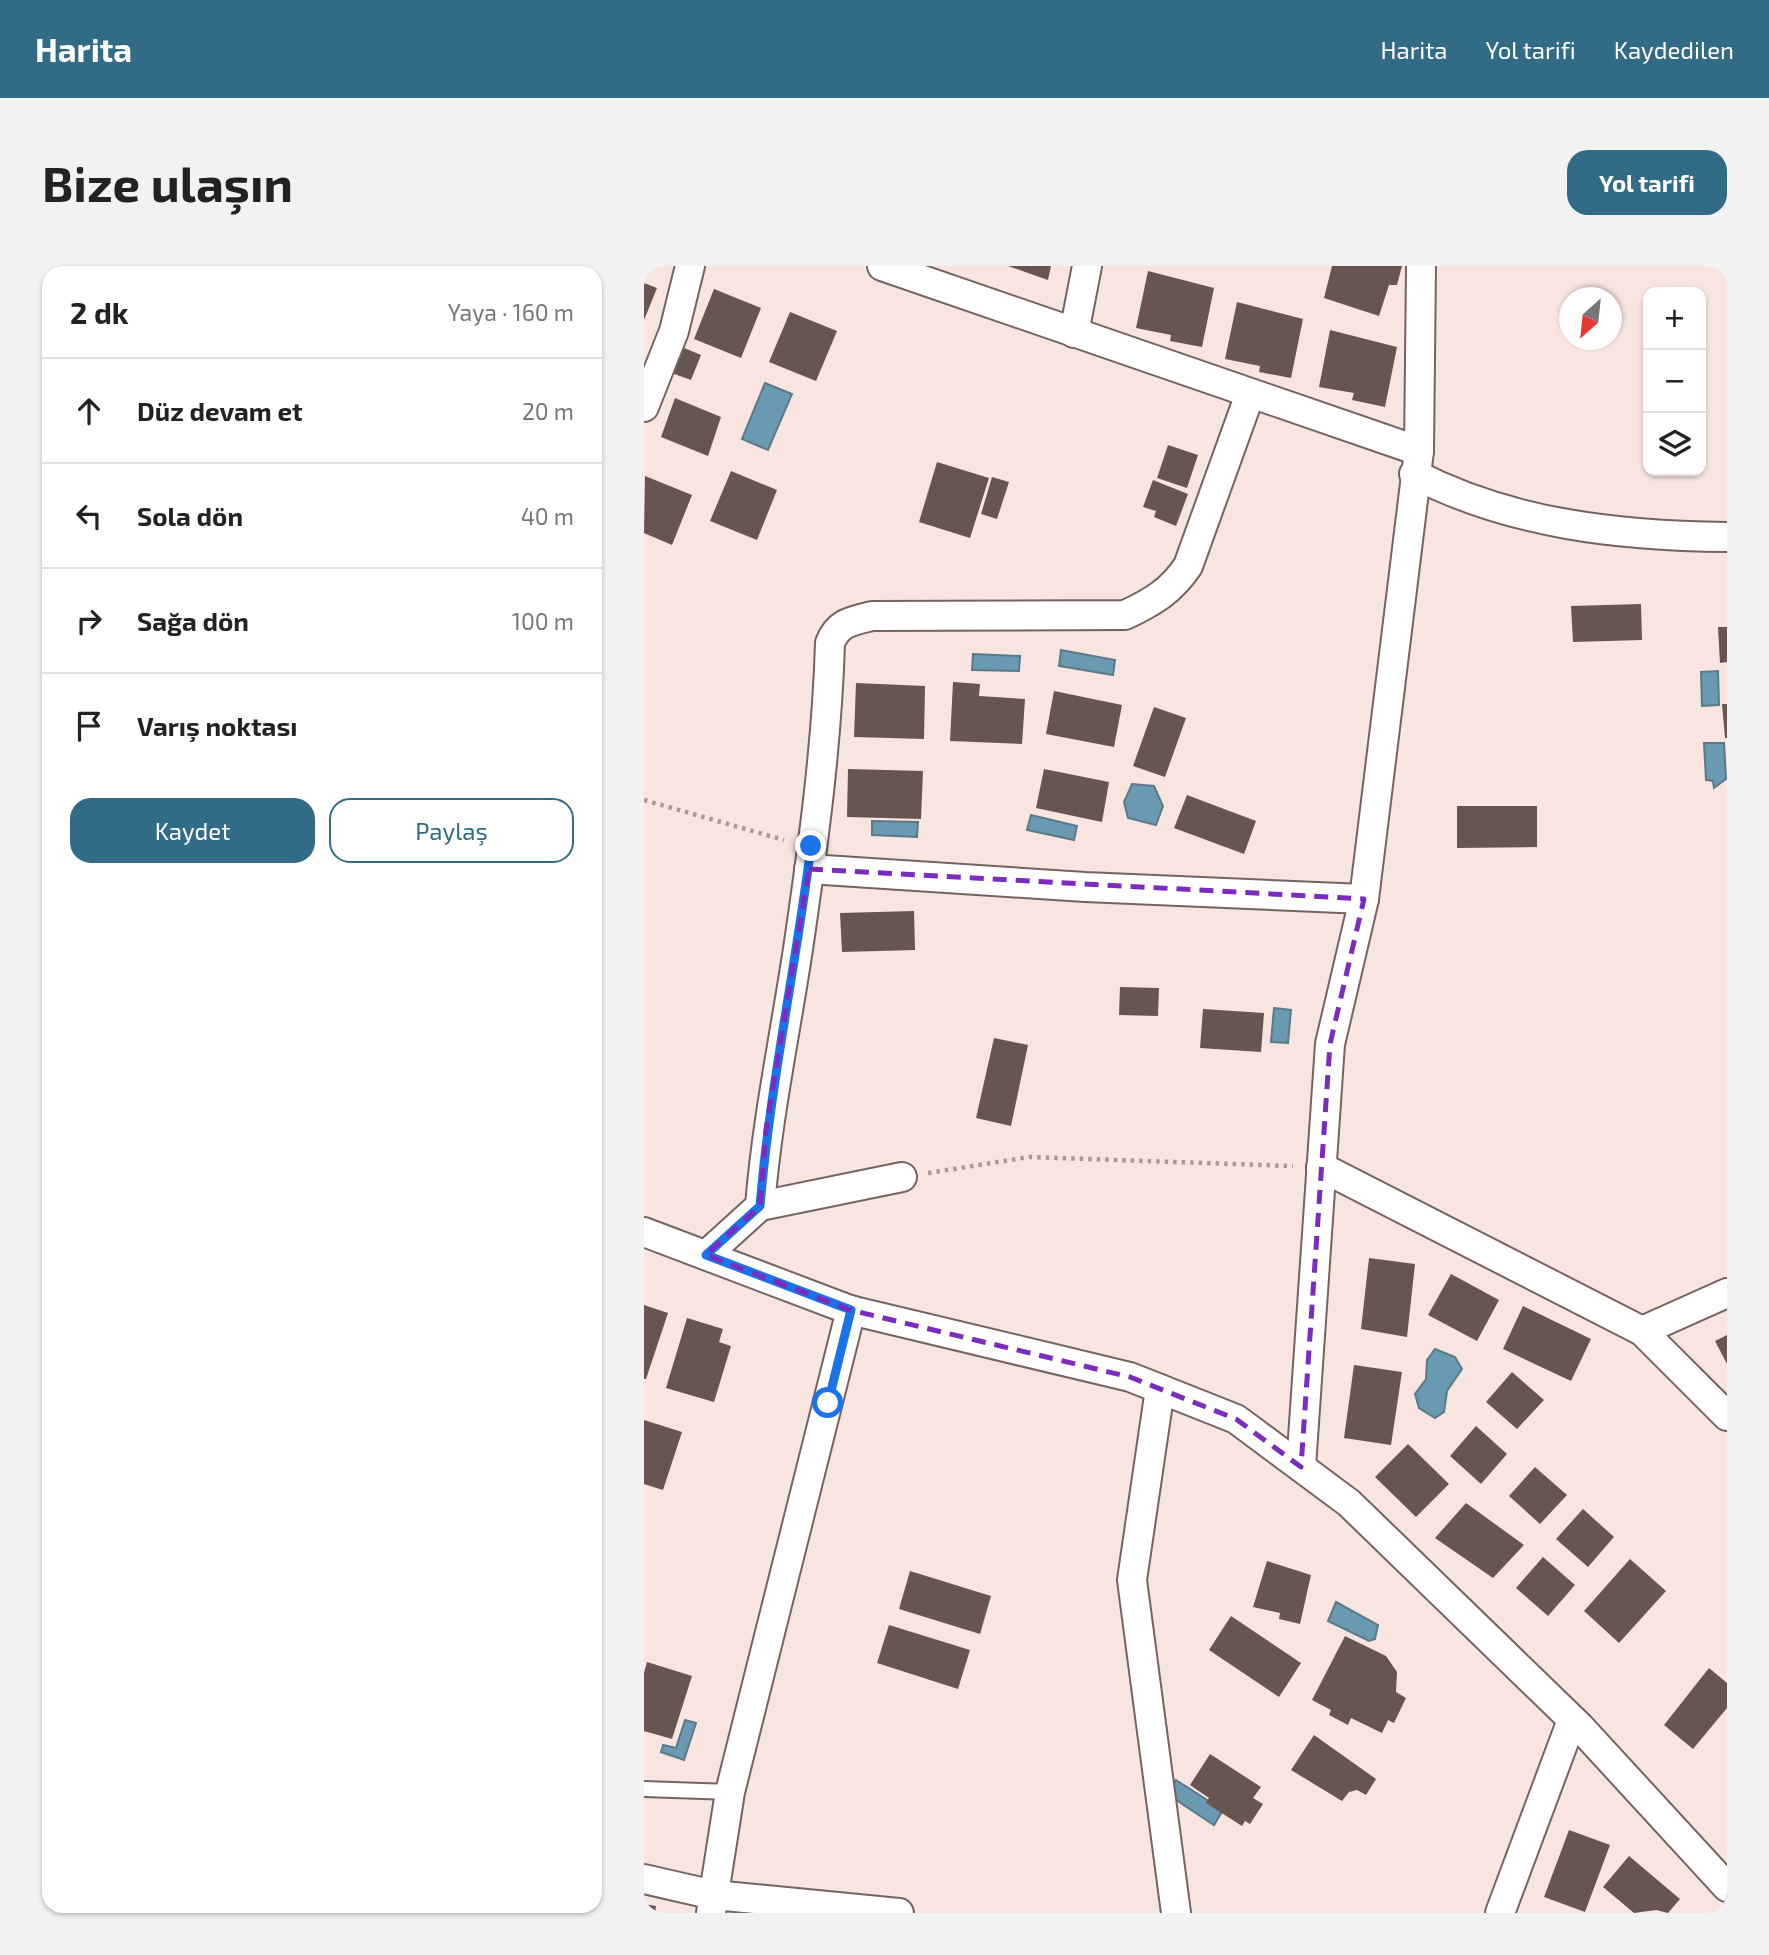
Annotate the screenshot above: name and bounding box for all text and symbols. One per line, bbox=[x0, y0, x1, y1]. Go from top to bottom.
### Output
text: Harita bbox=[35, 29, 132, 69]
text: Harita bbox=[1380, 35, 1448, 64]
text: Yol tarifi bbox=[1486, 35, 1576, 64]
text: Kaydedilen bbox=[1614, 35, 1734, 64]
button: Yol tarifi bbox=[1567, 150, 1727, 215]
text: Bize ulaşın bbox=[42, 153, 293, 212]
north arrow bbox=[1559, 287, 1622, 350]
map controls bbox=[1643, 287, 1706, 476]
button: + bbox=[1643, 287, 1706, 350]
text: 2 dk bbox=[70, 294, 129, 330]
text: Yaya · 160 m bbox=[448, 298, 574, 326]
button: − bbox=[1643, 350, 1706, 413]
icon: ahead bbox=[70, 392, 108, 430]
text: Düz devam et bbox=[137, 395, 303, 426]
text: 20 m bbox=[522, 397, 574, 425]
button: layers bbox=[1643, 413, 1706, 476]
icon: left bbox=[70, 497, 108, 535]
text: Sola dön bbox=[137, 500, 243, 531]
text: 40 m bbox=[521, 502, 574, 530]
icon: right bbox=[70, 602, 108, 640]
text: Sağa dön bbox=[137, 605, 249, 636]
text: 100 m bbox=[512, 607, 574, 635]
icon: arrive bbox=[70, 707, 108, 745]
text: Varış noktası bbox=[137, 710, 297, 741]
button: Kaydet bbox=[70, 798, 315, 863]
button: Paylaş bbox=[329, 798, 574, 863]
route end bbox=[795, 830, 826, 861]
route start bbox=[812, 1387, 843, 1418]

